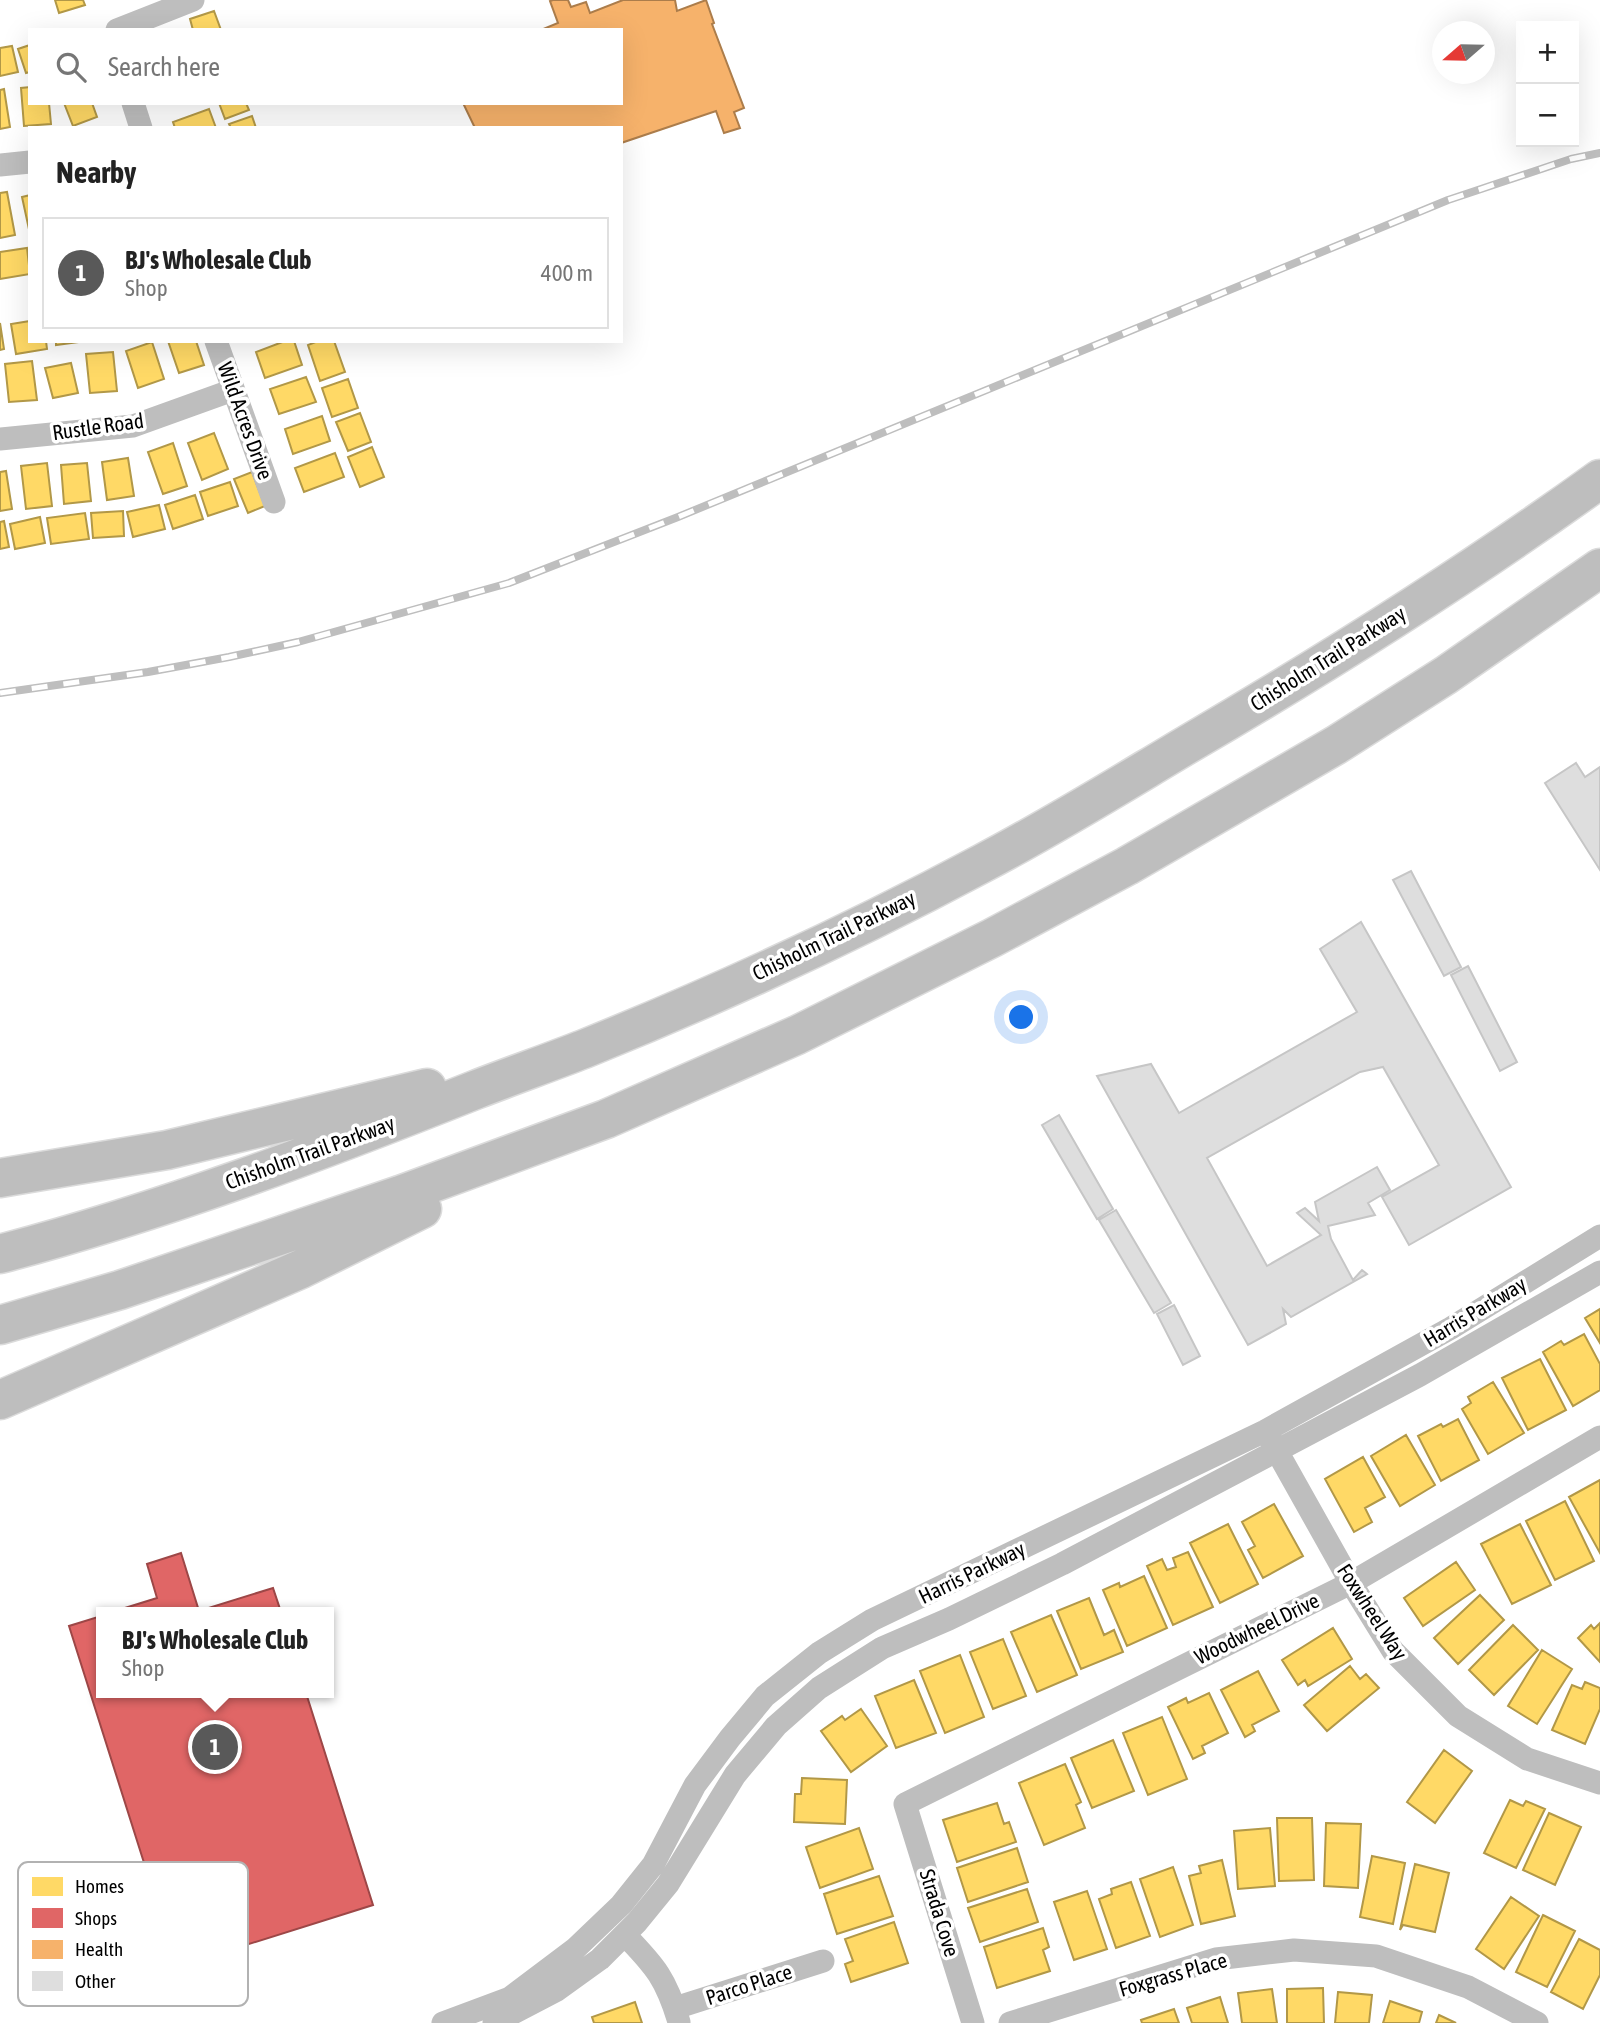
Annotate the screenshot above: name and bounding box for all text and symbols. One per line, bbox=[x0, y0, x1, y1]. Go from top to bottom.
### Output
north arrow bbox=[1432, 21, 1495, 84]
map controls bbox=[1516, 21, 1579, 147]
button: + bbox=[1516, 21, 1579, 84]
search box bbox=[28, 28, 623, 105]
icon: search bbox=[52, 48, 90, 86]
text: Search here bbox=[108, 52, 220, 82]
button: − bbox=[1516, 84, 1579, 147]
text: Nearby bbox=[56, 155, 136, 189]
text: BJ's Wholesale Club bbox=[125, 245, 312, 275]
text: 1 bbox=[76, 260, 86, 286]
text: 400 m bbox=[541, 260, 593, 286]
text: Shop bbox=[125, 275, 168, 301]
street label: Wild Acres Drive bbox=[214, 359, 278, 483]
street label: Rustle Road bbox=[51, 408, 145, 444]
street label: Chisholm Trail Parkway bbox=[1246, 601, 1410, 716]
street label: Chisholm Trail Parkway bbox=[748, 885, 919, 985]
your location bbox=[1004, 1000, 1038, 1034]
street label: Chisholm Trail Parkway bbox=[222, 1110, 398, 1194]
street label: Harris Parkway bbox=[1419, 1271, 1530, 1351]
street label: Harris Parkway bbox=[914, 1536, 1029, 1608]
street label: Foxwheel Way bbox=[1333, 1559, 1413, 1664]
street label: Woodwheel Drive bbox=[1191, 1588, 1323, 1669]
popup bbox=[96, 1607, 334, 1698]
text: BJ's Wholesale Club bbox=[122, 1625, 308, 1655]
text: Shop bbox=[122, 1655, 164, 1681]
pin: 1 bbox=[192, 1721, 238, 1773]
legend bbox=[18, 1862, 248, 2006]
street label: Strada Cove bbox=[915, 1866, 965, 1959]
text: Homes bbox=[75, 1875, 124, 1897]
text: Shops bbox=[75, 1907, 117, 1929]
text: Health bbox=[75, 1938, 123, 1960]
street label: Foxgrass Place bbox=[1116, 1947, 1230, 2001]
street label: Parco Place bbox=[703, 1959, 795, 2009]
text: Other bbox=[75, 1970, 115, 1992]

